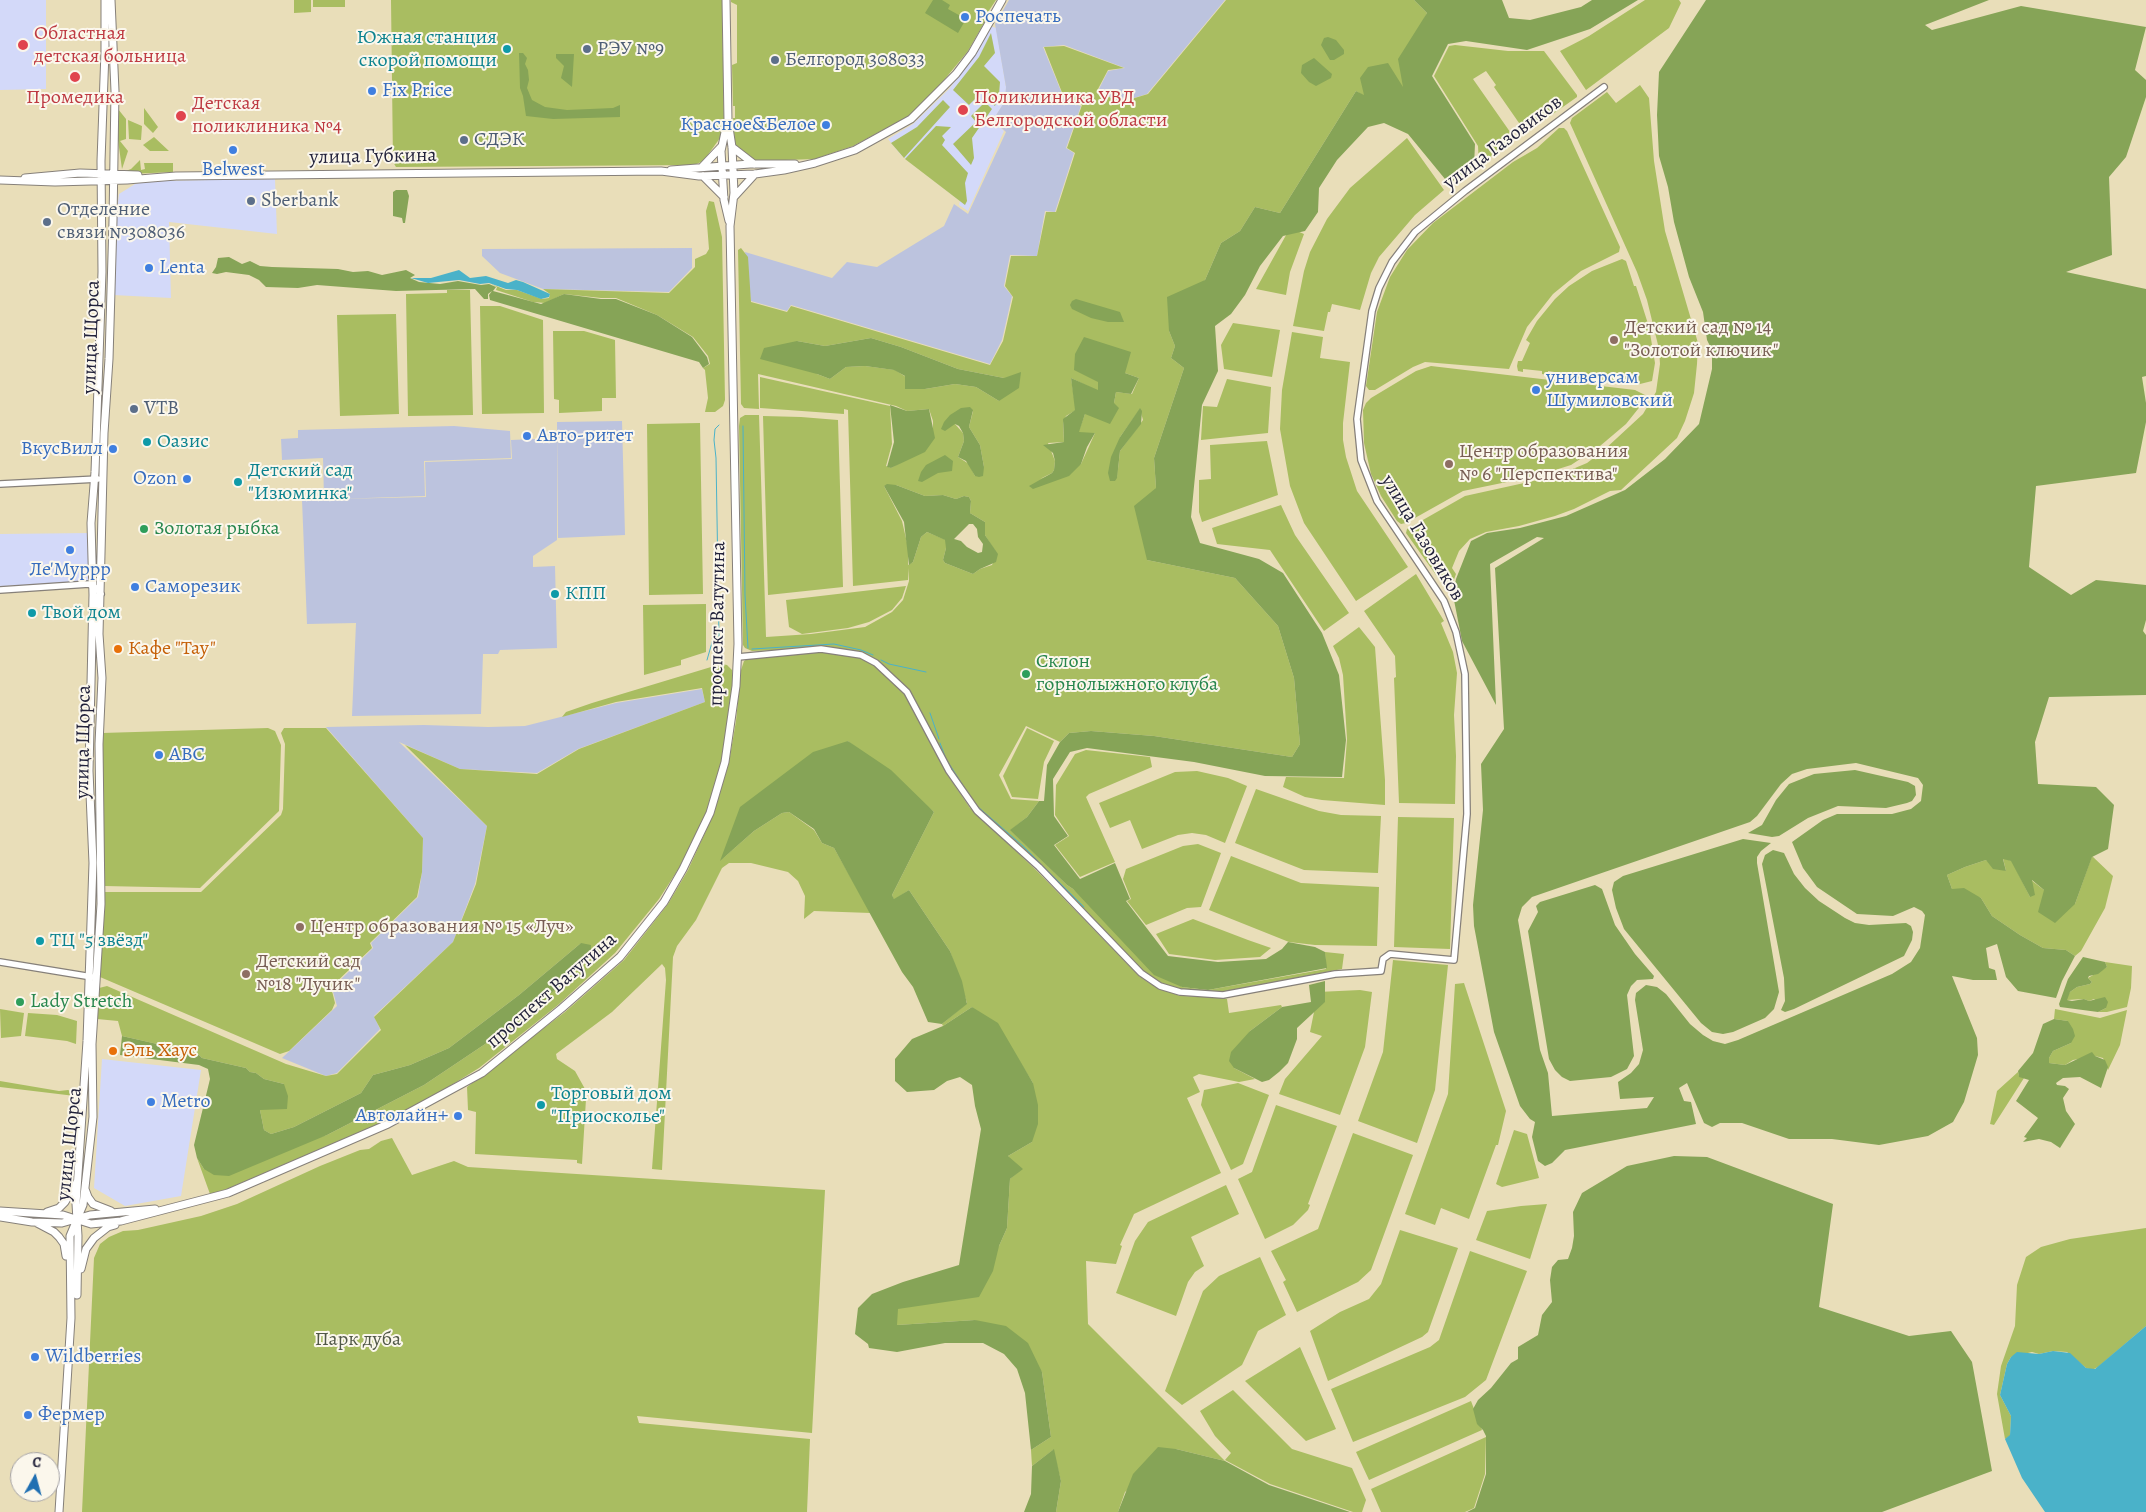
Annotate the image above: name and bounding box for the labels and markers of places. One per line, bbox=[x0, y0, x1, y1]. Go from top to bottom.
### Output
place label: Роспечать bbox=[975, 5, 1061, 29]
marker: Роспечать bbox=[959, 11, 971, 23]
place label: Областная детская больница bbox=[34, 22, 186, 69]
place label: Южная станция скорой помощи bbox=[357, 26, 497, 73]
place label: РЭУ №9 bbox=[597, 37, 664, 61]
marker: Областная детская больница bbox=[16, 38, 30, 52]
marker: Южная станция скорой помощи bbox=[501, 43, 513, 55]
marker: РЭУ №9 bbox=[581, 43, 593, 55]
place label: Белгород 308033 bbox=[785, 48, 925, 72]
marker: Белгород 308033 bbox=[769, 54, 781, 66]
marker: Промедика bbox=[68, 70, 82, 84]
place label: Fix Price bbox=[382, 79, 452, 103]
marker: Fix Price bbox=[366, 85, 378, 97]
place label: Промедика bbox=[26, 86, 124, 110]
place label: Поликлиника УВД Белгородской области bbox=[974, 86, 1167, 133]
place label: Детская поликлиника №4 bbox=[192, 92, 342, 139]
marker: Поликлиника УВД Белгородской области bbox=[956, 103, 970, 117]
marker: Детская поликлиника №4 bbox=[174, 109, 188, 123]
place label: Красное&Белое bbox=[680, 113, 816, 137]
marker: Красное&Белое bbox=[820, 119, 832, 131]
place label: СДЭК bbox=[474, 128, 524, 152]
marker: СДЭК bbox=[458, 134, 470, 146]
marker: Belwest bbox=[227, 144, 239, 156]
place label: Belwest bbox=[202, 158, 264, 182]
place label: Sberbank bbox=[261, 189, 339, 213]
marker: Sberbank bbox=[245, 195, 257, 207]
place label: Отделение связи №308036 bbox=[57, 198, 185, 245]
marker: Отделение связи №308036 bbox=[41, 216, 53, 228]
place label: Lenta bbox=[159, 256, 205, 280]
marker: Lenta bbox=[143, 262, 155, 274]
place label: Детский сад № 14 "Золотой ключик" bbox=[1624, 316, 1779, 363]
marker: Детский сад № 14 "Золотой ключик" bbox=[1608, 334, 1620, 346]
place label: универсам Шумиловский bbox=[1546, 366, 1673, 413]
marker: универсам Шумиловский bbox=[1530, 384, 1542, 396]
place label: VTB bbox=[144, 397, 179, 421]
marker: VTB bbox=[128, 403, 140, 415]
place label: Авто-ритет bbox=[537, 424, 633, 448]
place label: Оазис bbox=[157, 430, 209, 454]
marker: Авто-ритет bbox=[521, 430, 533, 442]
marker: Оазис bbox=[141, 436, 153, 448]
place label: ВкусВилл bbox=[21, 437, 103, 461]
place label: Центр образования № 6 "Перспектива" bbox=[1459, 440, 1628, 487]
marker: ВкусВилл bbox=[107, 443, 119, 455]
marker: Центр образования № 6 "Перспектива" bbox=[1443, 458, 1455, 470]
place label: Детский сад "Изюминка" bbox=[248, 459, 353, 506]
place label: Ozon bbox=[133, 467, 177, 491]
marker: Ozon bbox=[181, 473, 193, 485]
marker: Детский сад "Изюминка" bbox=[232, 476, 244, 488]
place label: Золотая рыбка bbox=[154, 517, 280, 541]
marker: Золотая рыбка bbox=[138, 523, 150, 535]
marker: Ле'Муррр bbox=[64, 544, 76, 556]
place label: Ле'Муррр bbox=[29, 558, 111, 582]
place label: Саморезик bbox=[145, 575, 241, 599]
marker: Саморезик bbox=[129, 581, 141, 593]
place label: КПП bbox=[565, 582, 606, 606]
marker: КПП bbox=[549, 588, 561, 600]
place label: Твой дом bbox=[42, 601, 121, 625]
marker: Твой дом bbox=[26, 607, 38, 619]
place label: Кафе "Тау" bbox=[128, 637, 216, 661]
marker: Кафе "Тау" bbox=[112, 643, 124, 655]
place label: Склон горнолыжного клуба bbox=[1036, 650, 1218, 697]
marker: Склон горнолыжного клуба bbox=[1020, 668, 1032, 680]
place label: АВС bbox=[169, 743, 205, 767]
marker: АВС bbox=[153, 749, 165, 761]
place label: Центр образования № 15 «Луч» bbox=[310, 915, 574, 939]
marker: Центр образования № 15 «Луч» bbox=[294, 921, 306, 933]
place label: ТЦ "5 звёзд" bbox=[50, 929, 148, 953]
marker: ТЦ "5 звёзд" bbox=[34, 935, 46, 947]
place label: Детский сад №18 "Лучик" bbox=[256, 950, 361, 997]
marker: Детский сад №18 "Лучик" bbox=[240, 968, 252, 980]
place label: Lady Stretch bbox=[30, 990, 132, 1014]
marker: Lady Stretch bbox=[14, 996, 26, 1008]
place label: Эль Хаус bbox=[123, 1039, 197, 1063]
marker: Эль Хаус bbox=[107, 1045, 119, 1057]
place label: Торговый дом "Приосколье" bbox=[551, 1082, 672, 1129]
place label: Metro bbox=[161, 1090, 211, 1114]
marker: Metro bbox=[145, 1096, 157, 1108]
marker: Торговый дом "Приосколье" bbox=[535, 1099, 547, 1111]
place label: Автолайн+ bbox=[356, 1104, 448, 1128]
marker: Автолайн+ bbox=[452, 1110, 464, 1122]
place label: Wildberries bbox=[45, 1345, 141, 1369]
marker: Wildberries bbox=[29, 1351, 41, 1363]
place label: Фермер bbox=[38, 1403, 105, 1427]
marker: Фермер bbox=[22, 1409, 34, 1421]

